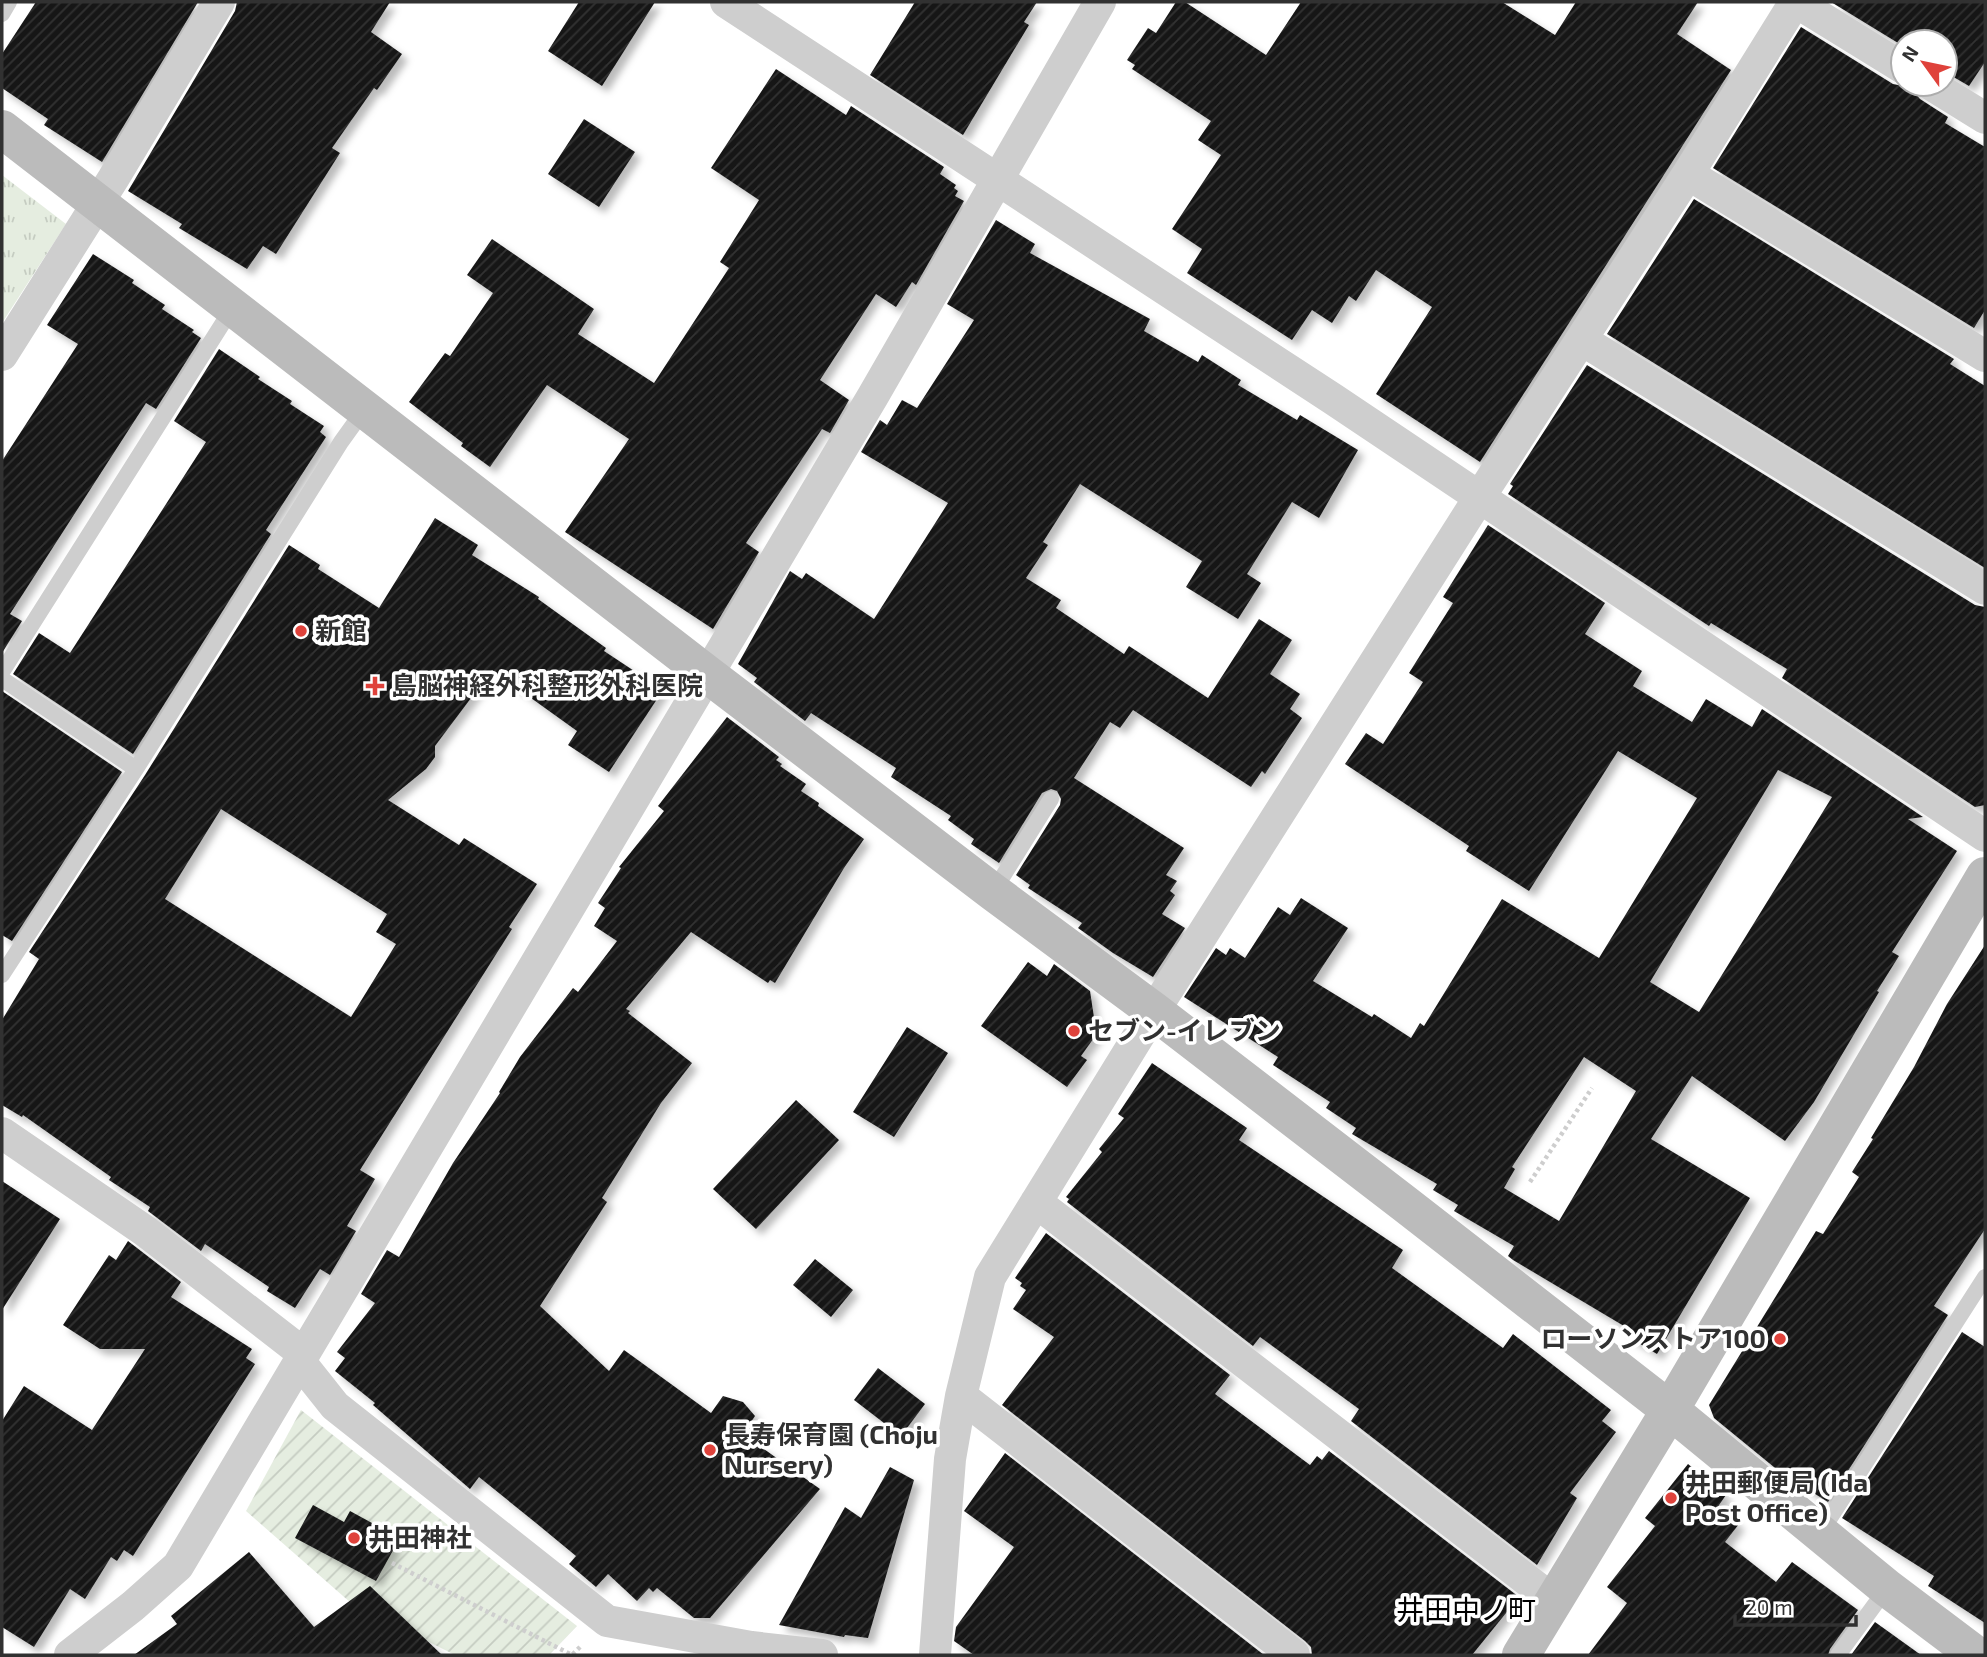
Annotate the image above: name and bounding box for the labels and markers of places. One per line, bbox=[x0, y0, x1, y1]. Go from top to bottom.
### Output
place label: 新館 bbox=[315, 614, 367, 645]
marker: 新館 bbox=[293, 623, 309, 639]
place label: 島脳神経外科整形外科医院 bbox=[391, 669, 703, 700]
marker: 島脳神経外科整形外科医院 bbox=[365, 676, 385, 696]
place label: セブン-イレブン bbox=[1088, 1014, 1281, 1045]
marker: セブン-イレブン bbox=[1066, 1023, 1082, 1039]
place label: ローソンストア100 bbox=[1540, 1322, 1766, 1353]
marker: ローソンストア100 bbox=[1772, 1331, 1788, 1347]
place label: 長寿保育園 (Choju Nursery) bbox=[724, 1418, 938, 1480]
marker: 長寿保育園 (Choju Nursery) bbox=[702, 1442, 718, 1458]
place label: 井田郵便局 (Ida Post Office) bbox=[1685, 1466, 1868, 1527]
marker: 井田郵便局 (Ida Post Office) bbox=[1663, 1490, 1679, 1506]
place label: 井田神社 bbox=[368, 1521, 472, 1552]
marker: 井田神社 bbox=[346, 1530, 362, 1546]

